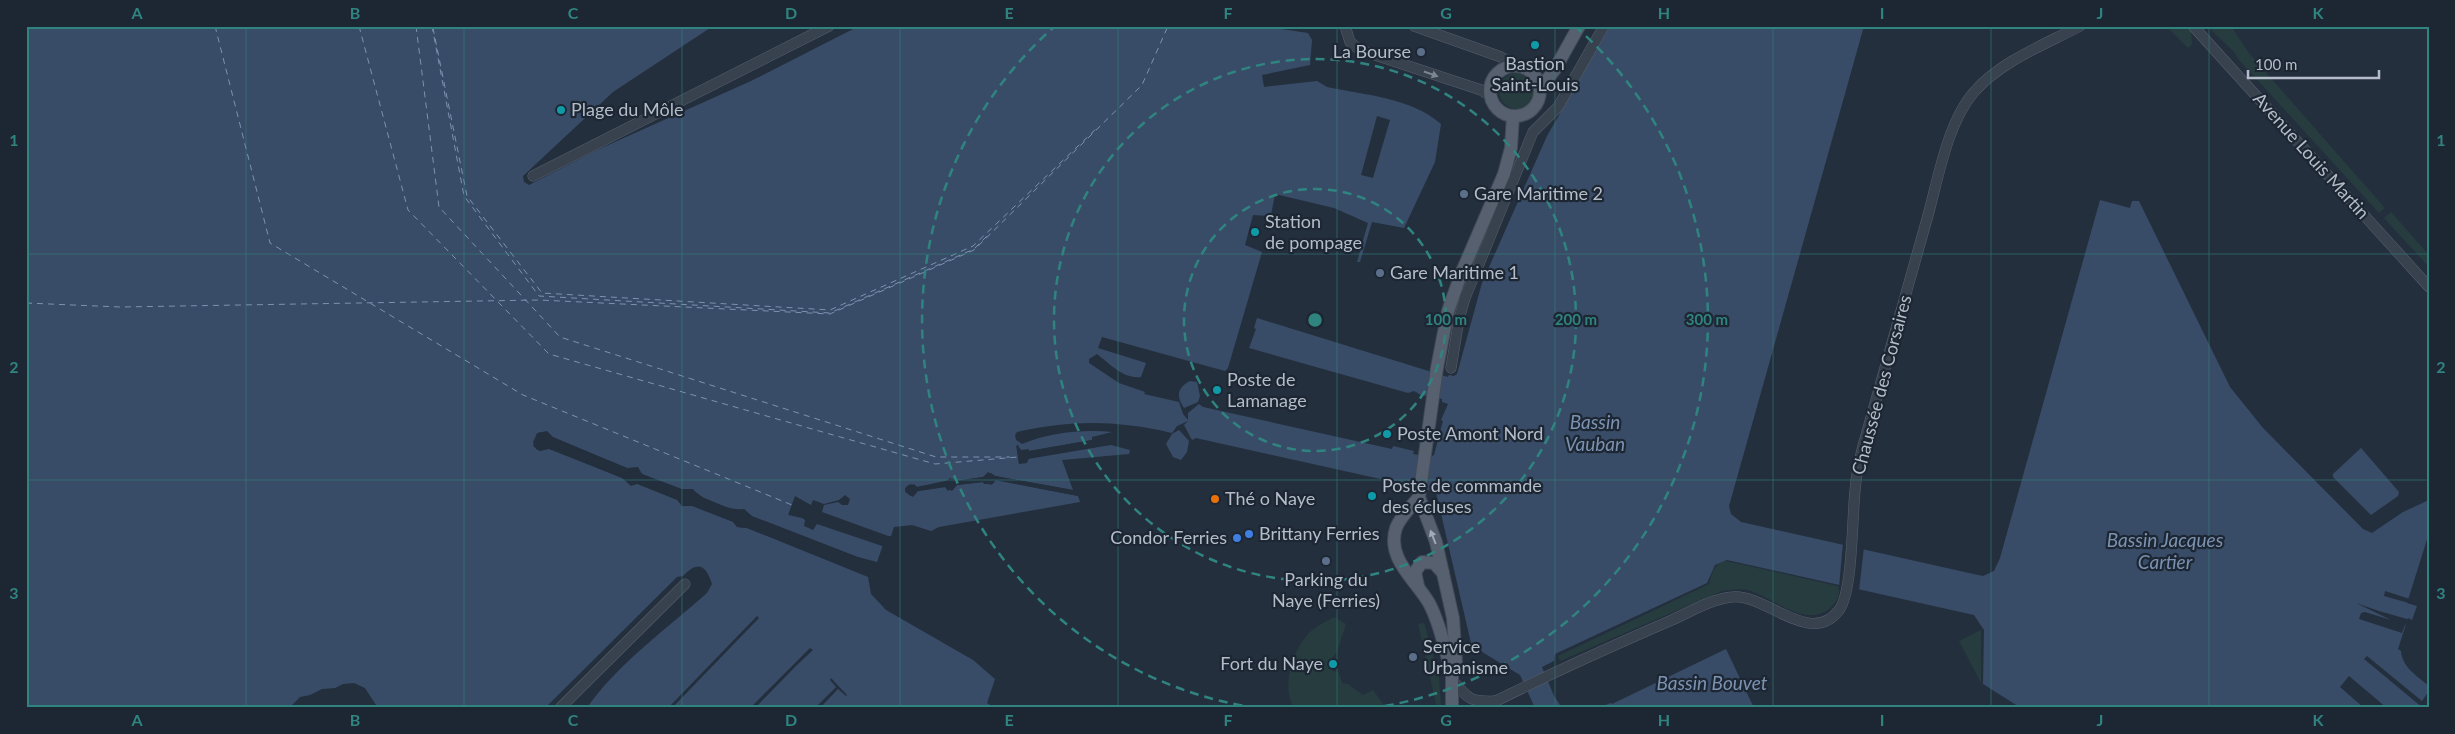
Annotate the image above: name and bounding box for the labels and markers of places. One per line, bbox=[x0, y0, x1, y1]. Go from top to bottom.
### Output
marker: Bastion Saint-Louis bbox=[1529, 39, 1541, 51]
place label: La Bourse bbox=[1333, 40, 1411, 62]
marker: La Bourse bbox=[1415, 46, 1427, 58]
place label: Bastion Saint-Louis bbox=[1492, 52, 1579, 95]
place label: Plage du Môle bbox=[571, 98, 683, 120]
marker: Plage du Môle bbox=[555, 104, 567, 116]
place label: Gare Maritime 2 bbox=[1474, 182, 1603, 204]
marker: Gare Maritime 2 bbox=[1458, 188, 1470, 200]
place label: Station de pompage bbox=[1265, 210, 1362, 253]
marker: Station de pompage bbox=[1249, 226, 1261, 238]
place label: Gare Maritime 1 bbox=[1390, 261, 1519, 283]
marker: Gare Maritime 1 bbox=[1374, 267, 1386, 279]
centre of rings bbox=[1306, 311, 1324, 329]
place label: Poste de Lamanage bbox=[1227, 368, 1307, 411]
marker: Poste de Lamanage bbox=[1211, 384, 1223, 396]
place label: Poste Amont Nord bbox=[1397, 422, 1543, 444]
marker: Poste Amont Nord bbox=[1381, 428, 1393, 440]
place label: Poste de commande des écluses bbox=[1382, 474, 1542, 517]
place label: Thé o Naye bbox=[1225, 487, 1315, 509]
marker: Poste de commande des écluses bbox=[1366, 490, 1378, 502]
marker: Thé o Naye bbox=[1209, 493, 1221, 505]
place label: Brittany Ferries bbox=[1259, 522, 1380, 544]
place label: Condor Ferries bbox=[1110, 526, 1227, 548]
marker: Brittany Ferries bbox=[1243, 528, 1255, 540]
marker: Condor Ferries bbox=[1231, 532, 1243, 544]
marker: Parking du Naye (Ferries) bbox=[1320, 555, 1332, 567]
place label: Parking du Naye (Ferries) bbox=[1272, 568, 1380, 611]
place label: Service Urbanisme bbox=[1423, 635, 1508, 678]
marker: Service Urbanisme bbox=[1407, 651, 1419, 663]
place label: Fort du Naye bbox=[1220, 652, 1323, 674]
marker: Fort du Naye bbox=[1327, 658, 1339, 670]

